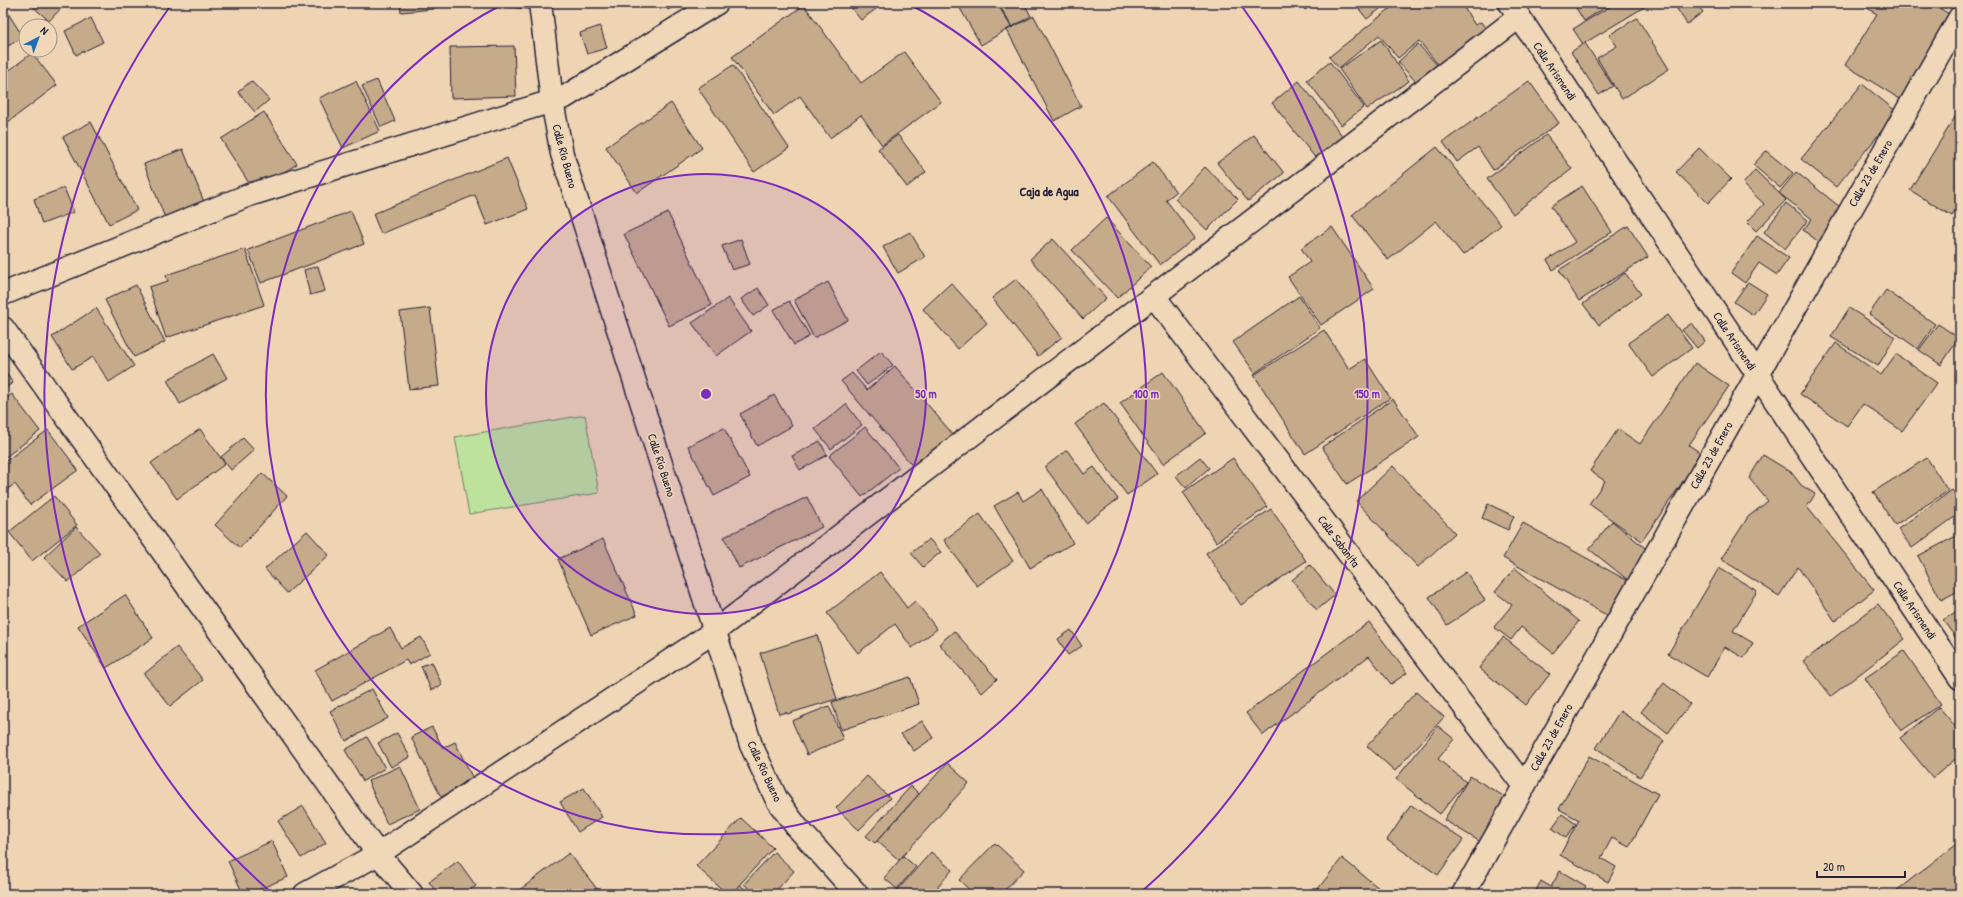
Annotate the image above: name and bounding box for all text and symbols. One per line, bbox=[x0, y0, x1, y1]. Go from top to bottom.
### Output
north arrow bbox=[18, 18, 58, 58]
text: N bbox=[38, 23, 51, 38]
street label: Calle Arismendi bbox=[1529, 38, 1581, 104]
street label: Calle Río Bueno bbox=[548, 122, 582, 190]
street label: Calle 23 de Enero bbox=[1844, 136, 1896, 210]
district label: Caja de Agua bbox=[1019, 182, 1079, 201]
street label: Calle Arismendi bbox=[1709, 308, 1761, 374]
text: 50 m bbox=[915, 385, 937, 402]
text: 100 m bbox=[1133, 385, 1159, 402]
text: 150 m bbox=[1354, 385, 1380, 402]
centre of rings bbox=[699, 387, 713, 401]
street label: Calle 23 de Enero bbox=[1685, 418, 1737, 492]
street label: Calle Río Bueno bbox=[644, 431, 680, 499]
street label: Calle Sabanita bbox=[1314, 512, 1364, 571]
street label: Calle Arismendi bbox=[1889, 577, 1941, 643]
street label: Calle 23 de Enero bbox=[1525, 700, 1577, 774]
street label: Calle Río Bueno bbox=[743, 738, 787, 804]
scale bar bbox=[1817, 853, 1905, 879]
text: 20 m bbox=[1823, 858, 1845, 875]

